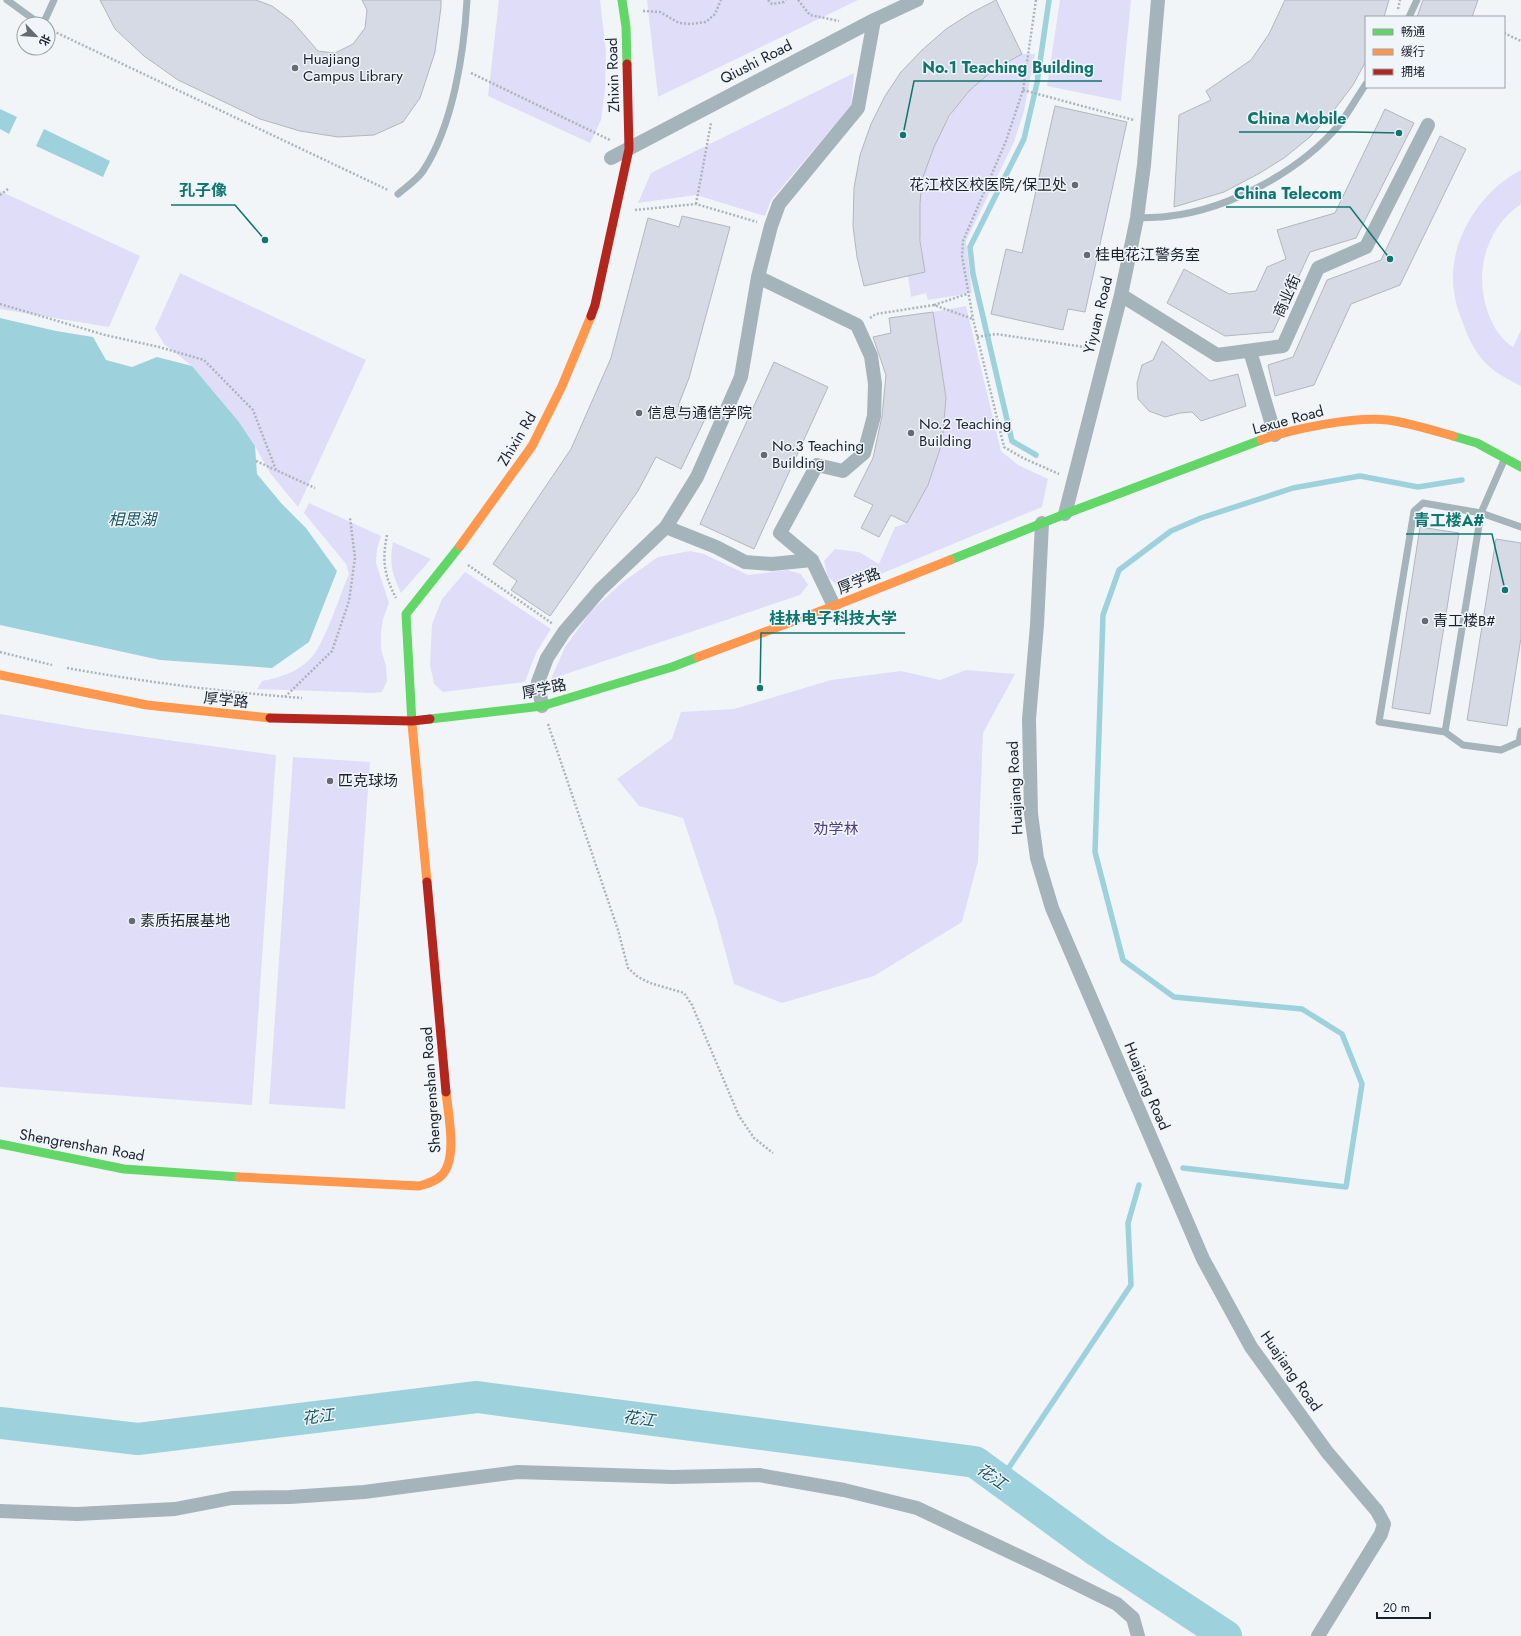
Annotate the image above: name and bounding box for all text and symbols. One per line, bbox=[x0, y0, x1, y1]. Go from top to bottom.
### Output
north arrow bbox=[16, 16, 56, 56]
legend bbox=[1365, 16, 1505, 88]
text: 畅通 bbox=[1401, 23, 1425, 41]
text: 北 bbox=[35, 32, 55, 49]
street label: Qiushi Road bbox=[716, 34, 796, 90]
street label: Zhixin Road bbox=[601, 37, 625, 113]
text: 缓行 bbox=[1401, 43, 1425, 61]
place label: Huajiang Campus Library bbox=[303, 48, 403, 87]
callout: No.1 Teaching Building bbox=[914, 53, 1102, 81]
text: No.1 Teaching Building bbox=[922, 56, 1094, 79]
marker: Huajiang Campus Library bbox=[290, 63, 300, 73]
text: 拥堵 bbox=[1401, 63, 1425, 81]
callout: China Mobile bbox=[1239, 104, 1354, 132]
text: China Mobile bbox=[1248, 107, 1346, 130]
place label: 花江校区校医院/保卫处 bbox=[909, 174, 1067, 196]
callout: 孔子像 bbox=[171, 177, 235, 205]
text: 孔子像 bbox=[179, 179, 227, 202]
callout: China Telecom bbox=[1226, 179, 1350, 207]
marker: 花江校区校医院/保卫处 bbox=[1070, 180, 1080, 190]
text: China Telecom bbox=[1234, 182, 1342, 205]
place label: 桂电花江警务室 bbox=[1095, 244, 1200, 266]
marker: 桂电花江警务室 bbox=[1082, 250, 1092, 260]
street label: 商业街 bbox=[1268, 271, 1306, 321]
street label: Yiyuan Road bbox=[1078, 274, 1118, 356]
street label: Lexue Road bbox=[1250, 400, 1326, 440]
place label: 信息与通信学院 bbox=[647, 402, 752, 424]
street label: Zhixin Rd bbox=[492, 408, 542, 470]
marker: 信息与通信学院 bbox=[634, 408, 644, 418]
place label: No.2 Teaching Building bbox=[919, 413, 1011, 452]
marker: No.2 Teaching Building bbox=[906, 428, 916, 438]
place label: No.3 Teaching Building bbox=[772, 435, 864, 474]
marker: No.3 Teaching Building bbox=[759, 450, 769, 460]
callout: 青工楼A# bbox=[1406, 506, 1492, 534]
water label: 相思湖 bbox=[108, 508, 159, 531]
text: 青工楼A# bbox=[1414, 509, 1485, 532]
street label: 厚学路 bbox=[834, 562, 884, 600]
callout: 桂林电子科技大学 bbox=[761, 605, 905, 633]
text: 桂林电子科技大学 bbox=[769, 607, 897, 630]
place label: 青工楼B# bbox=[1433, 610, 1495, 632]
marker: 青工楼B# bbox=[1420, 616, 1430, 626]
street label: 厚学路 bbox=[520, 674, 568, 704]
street label: 厚学路 bbox=[202, 687, 250, 713]
street label: Huajiang Road bbox=[1002, 741, 1028, 835]
place label: 匹克球场 bbox=[338, 770, 398, 792]
marker: 匹克球场 bbox=[325, 776, 335, 786]
park label: 劝学林 bbox=[813, 818, 859, 840]
place label: 素质拓展基地 bbox=[140, 910, 230, 932]
marker: 素质拓展基地 bbox=[127, 916, 137, 926]
street label: Shengrenshan Road bbox=[416, 1026, 446, 1154]
street label: Huajiang Road bbox=[1119, 1038, 1175, 1134]
street label: Shengrenshan Road bbox=[18, 1123, 146, 1167]
street label: Huajiang Road bbox=[1255, 1326, 1327, 1416]
water label: 花江 bbox=[301, 1403, 337, 1430]
water label: 花江 bbox=[621, 1405, 658, 1432]
water label: 花江 bbox=[972, 1458, 1013, 1496]
scale bar bbox=[1377, 1594, 1430, 1620]
text: 20 m bbox=[1383, 1599, 1410, 1617]

